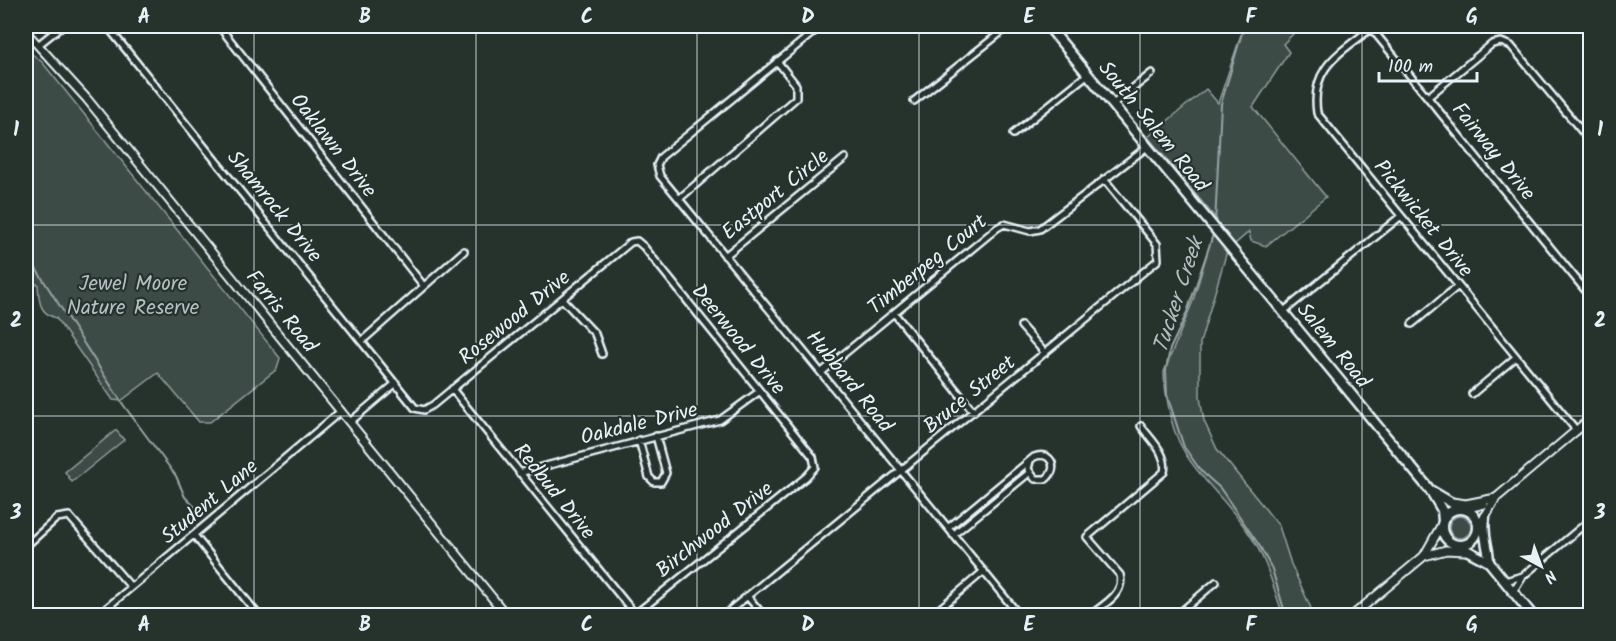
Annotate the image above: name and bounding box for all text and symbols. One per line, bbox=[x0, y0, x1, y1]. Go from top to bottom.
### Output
text: A bbox=[138, 2, 150, 34]
text: B bbox=[359, 2, 371, 34]
text: C bbox=[581, 2, 593, 34]
text: D bbox=[801, 2, 815, 34]
text: E bbox=[1023, 2, 1035, 34]
text: F bbox=[1246, 2, 1258, 34]
text: G bbox=[1466, 2, 1478, 34]
scale bar bbox=[1379, 45, 1476, 83]
text: 100 m bbox=[1388, 53, 1433, 82]
street label: South Salem Road bbox=[1089, 54, 1217, 200]
street label: Oaklawn Drive bbox=[281, 86, 385, 206]
street label: Fairway Drive bbox=[1443, 95, 1543, 209]
text: 1 bbox=[13, 115, 19, 147]
text: 1 bbox=[1597, 115, 1603, 147]
street label: Eastport Circle bbox=[715, 141, 838, 249]
street label: Shamrock Drive bbox=[218, 143, 330, 271]
street label: Pickwicket Drive bbox=[1365, 153, 1481, 286]
street label: Timberpeg Court bbox=[861, 206, 996, 324]
water label: Tucker Creek bbox=[1144, 230, 1216, 358]
street label: Rosewood Drive bbox=[452, 262, 579, 374]
street label: Farris Road bbox=[237, 263, 325, 361]
park label: Jewel Moore Nature Reserve bbox=[67, 268, 200, 325]
street label: Deerwood Drive bbox=[682, 277, 794, 403]
street label: Salem Road bbox=[1288, 296, 1378, 397]
text: 2 bbox=[10, 306, 22, 338]
text: 2 bbox=[1594, 306, 1606, 338]
street label: Hubbard Road bbox=[797, 323, 901, 441]
street label: Bruce Street bbox=[916, 347, 1024, 443]
street label: Oakdale Drive bbox=[577, 394, 702, 455]
street label: Redbud Drive bbox=[505, 436, 604, 548]
street label: Student Lane bbox=[154, 451, 267, 553]
street label: Birchwood Drive bbox=[649, 473, 781, 587]
text: 3 bbox=[10, 498, 22, 530]
text: 3 bbox=[1594, 498, 1606, 530]
north arrow bbox=[1511, 536, 1571, 596]
text: N bbox=[1538, 563, 1562, 589]
text: A bbox=[138, 610, 150, 641]
text: B bbox=[359, 610, 371, 641]
text: C bbox=[581, 610, 593, 641]
text: D bbox=[801, 610, 815, 641]
text: E bbox=[1023, 610, 1035, 641]
text: F bbox=[1246, 610, 1258, 641]
text: G bbox=[1466, 610, 1478, 641]

